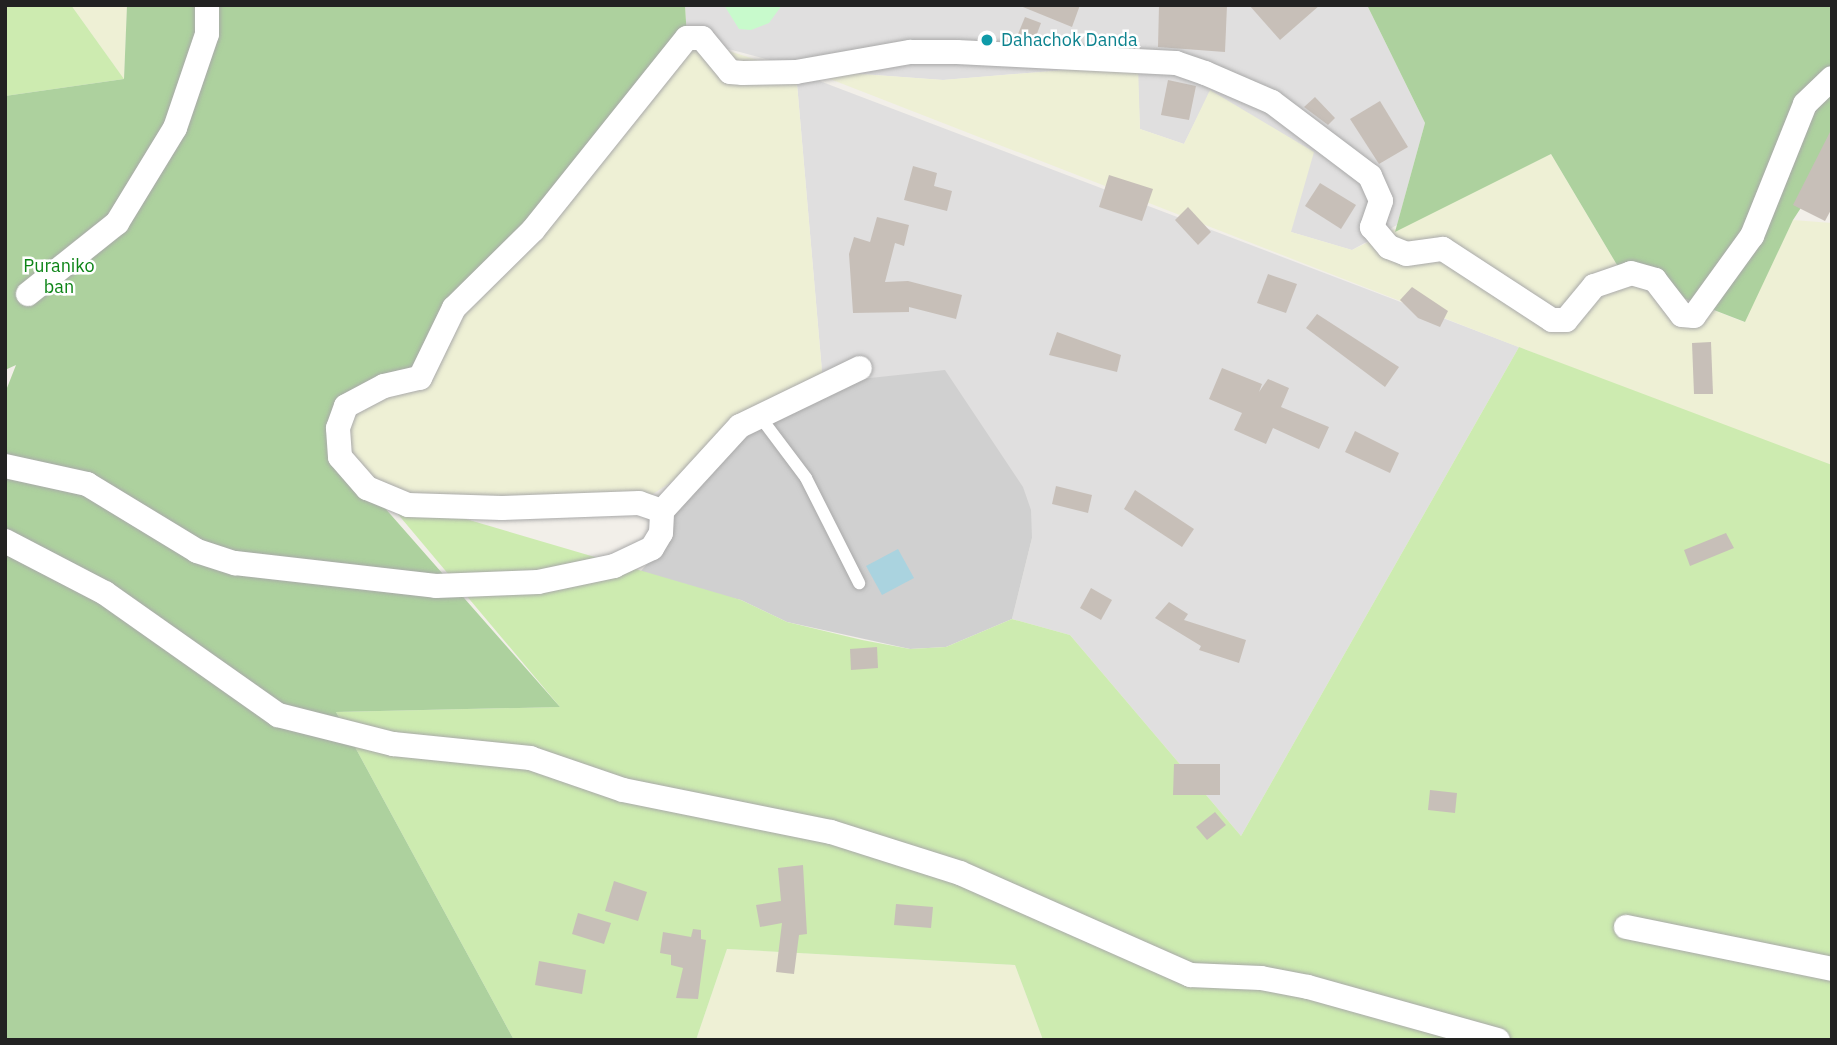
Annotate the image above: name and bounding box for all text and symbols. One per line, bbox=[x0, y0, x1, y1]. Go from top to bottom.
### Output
place label: Dahachok Danda bbox=[1001, 29, 1138, 51]
marker: Dahachok Danda bbox=[979, 32, 995, 48]
park label: Puraniko ban bbox=[23, 256, 95, 298]

